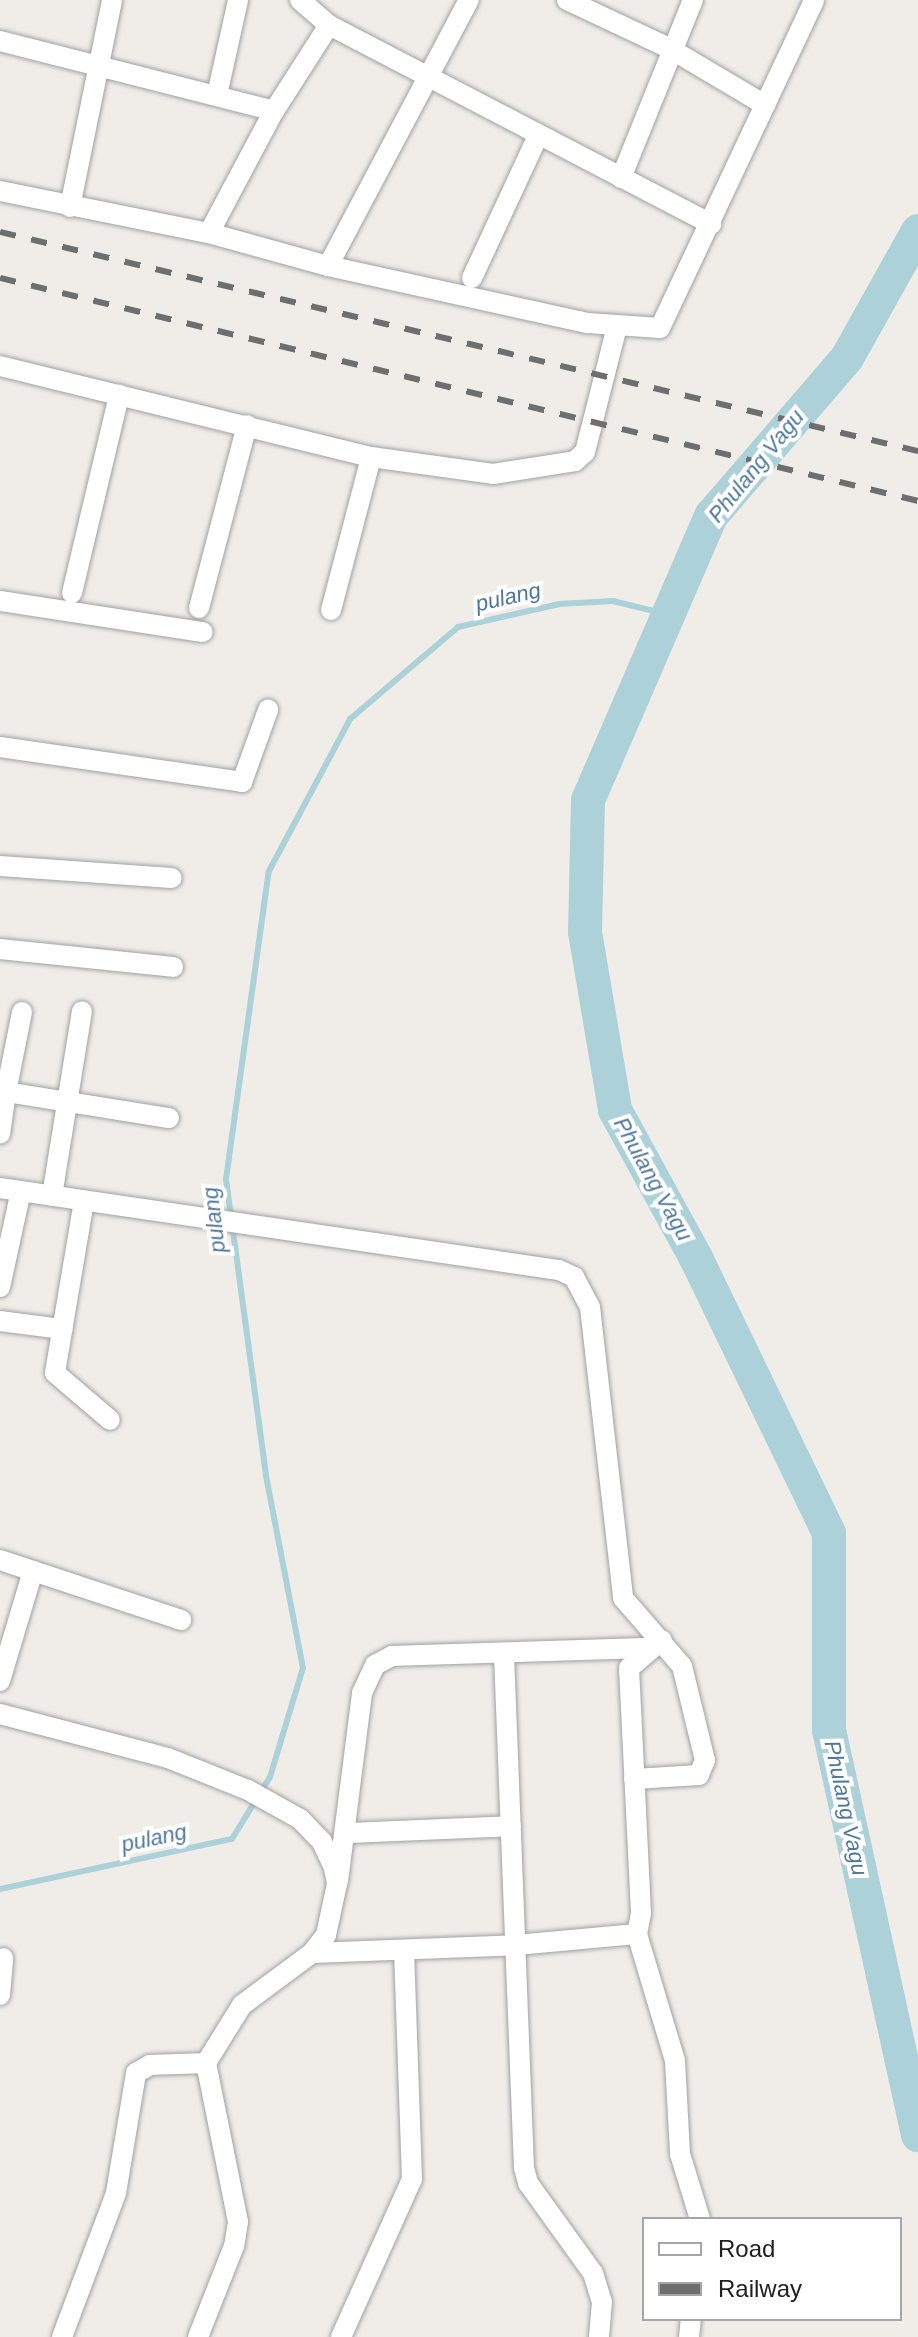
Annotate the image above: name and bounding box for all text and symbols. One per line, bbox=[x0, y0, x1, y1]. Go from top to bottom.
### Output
water label: Phulang Vagu bbox=[703, 404, 809, 528]
water label: pulang bbox=[473, 577, 543, 617]
water label: Phulang Vagu bbox=[608, 1113, 698, 1245]
water label: pulang bbox=[197, 1186, 231, 1254]
water label: Phulang Vagu bbox=[819, 1738, 873, 1878]
water label: pulang bbox=[119, 1818, 189, 1858]
legend bbox=[642, 2217, 902, 2321]
text: Road bbox=[718, 2235, 775, 2262]
text: Railway bbox=[718, 2275, 802, 2302]

